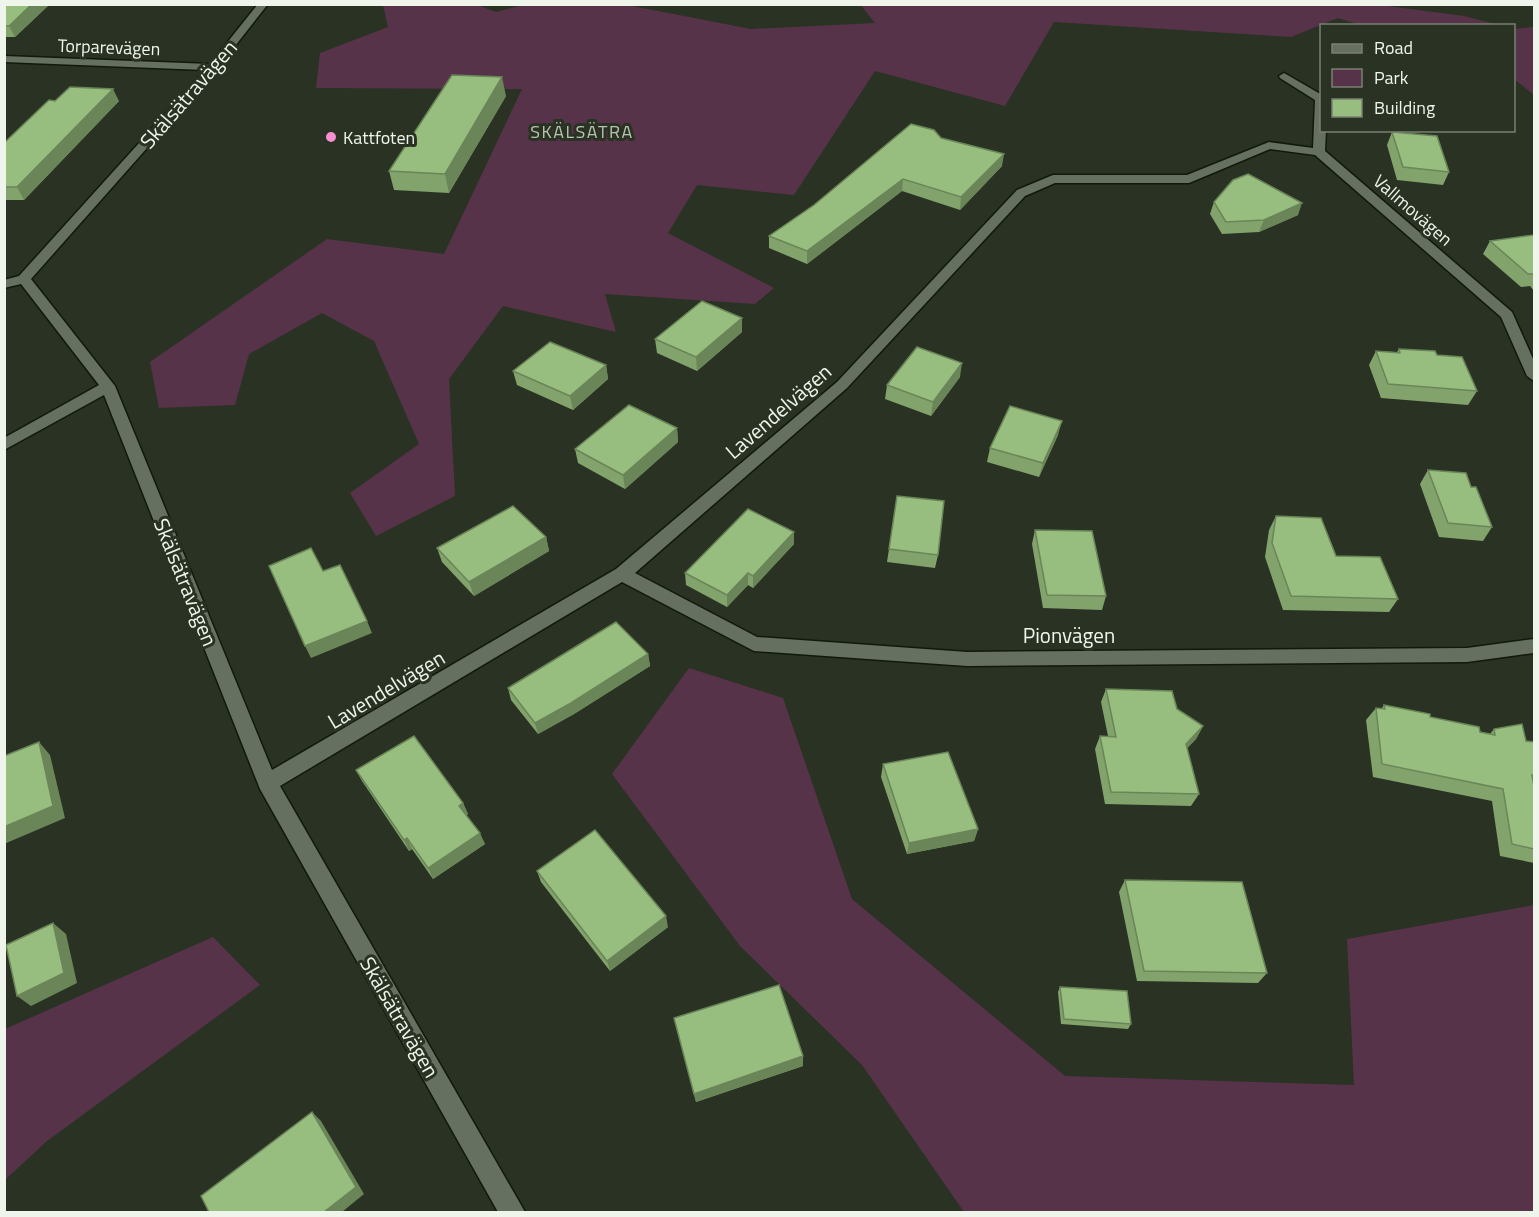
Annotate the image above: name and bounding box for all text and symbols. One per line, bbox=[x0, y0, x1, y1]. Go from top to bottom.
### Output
legend bbox=[1320, 24, 1515, 132]
street label: Torparevägen bbox=[57, 32, 161, 62]
street label: Skälsätravägen bbox=[132, 32, 244, 156]
text: Road bbox=[1374, 34, 1413, 61]
text: Park bbox=[1374, 64, 1409, 91]
text: Building bbox=[1374, 94, 1435, 121]
district label: SKÄLSÄTRA bbox=[530, 118, 634, 145]
place label: Kattfoten bbox=[343, 124, 415, 151]
marker: Kattfoten bbox=[324, 130, 338, 144]
street label: Vallmovägen bbox=[1367, 168, 1459, 252]
street label: Lavendelvägen bbox=[718, 356, 838, 466]
street label: Skälsätravägen bbox=[146, 513, 226, 651]
street label: Pionvägen bbox=[1023, 619, 1115, 651]
street label: Lavendelvägen bbox=[321, 641, 451, 737]
street label: Skälsätravägen bbox=[352, 950, 448, 1084]

